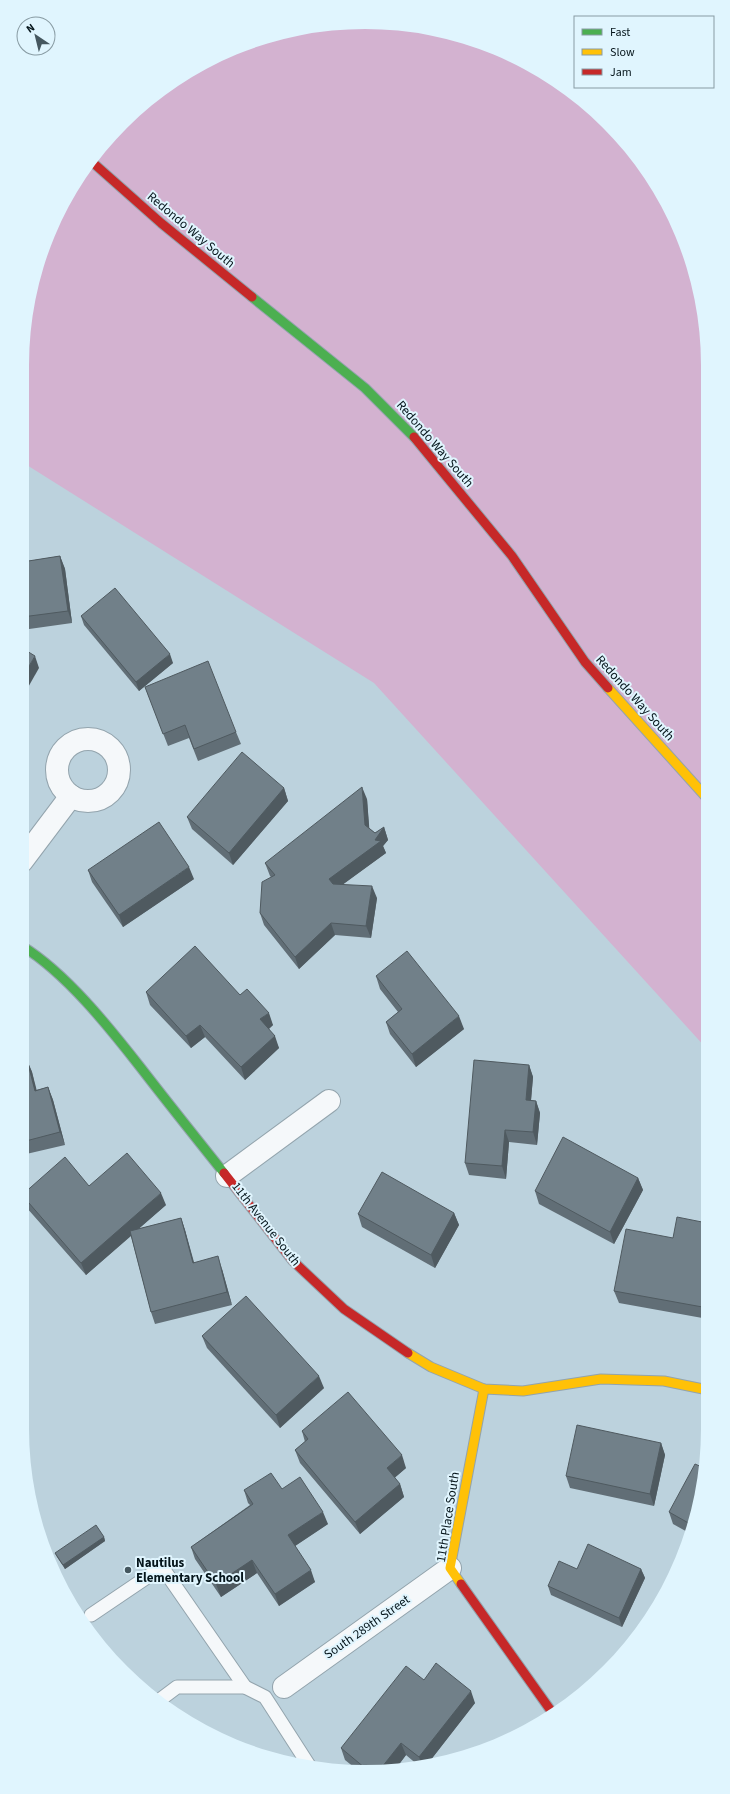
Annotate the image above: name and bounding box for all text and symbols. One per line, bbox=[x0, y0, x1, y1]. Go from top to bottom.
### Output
north arrow bbox=[16, 16, 56, 56]
legend bbox=[574, 16, 714, 88]
text: N bbox=[23, 20, 38, 36]
text: Fast bbox=[610, 24, 630, 41]
text: Slow bbox=[610, 44, 635, 61]
text: Jam bbox=[610, 64, 632, 81]
street label: Redondo Way South bbox=[143, 188, 239, 272]
street label: Redondo Way South bbox=[392, 397, 478, 491]
street label: Redondo Way South bbox=[592, 651, 678, 745]
street label: 11th Avenue South bbox=[227, 1178, 305, 1270]
street label: 11th Place South bbox=[432, 1470, 464, 1564]
place label: Nautilus Elementary School bbox=[136, 1554, 244, 1587]
marker: Nautilus Elementary School bbox=[123, 1565, 133, 1575]
street label: South 289th Street bbox=[320, 1590, 414, 1663]

